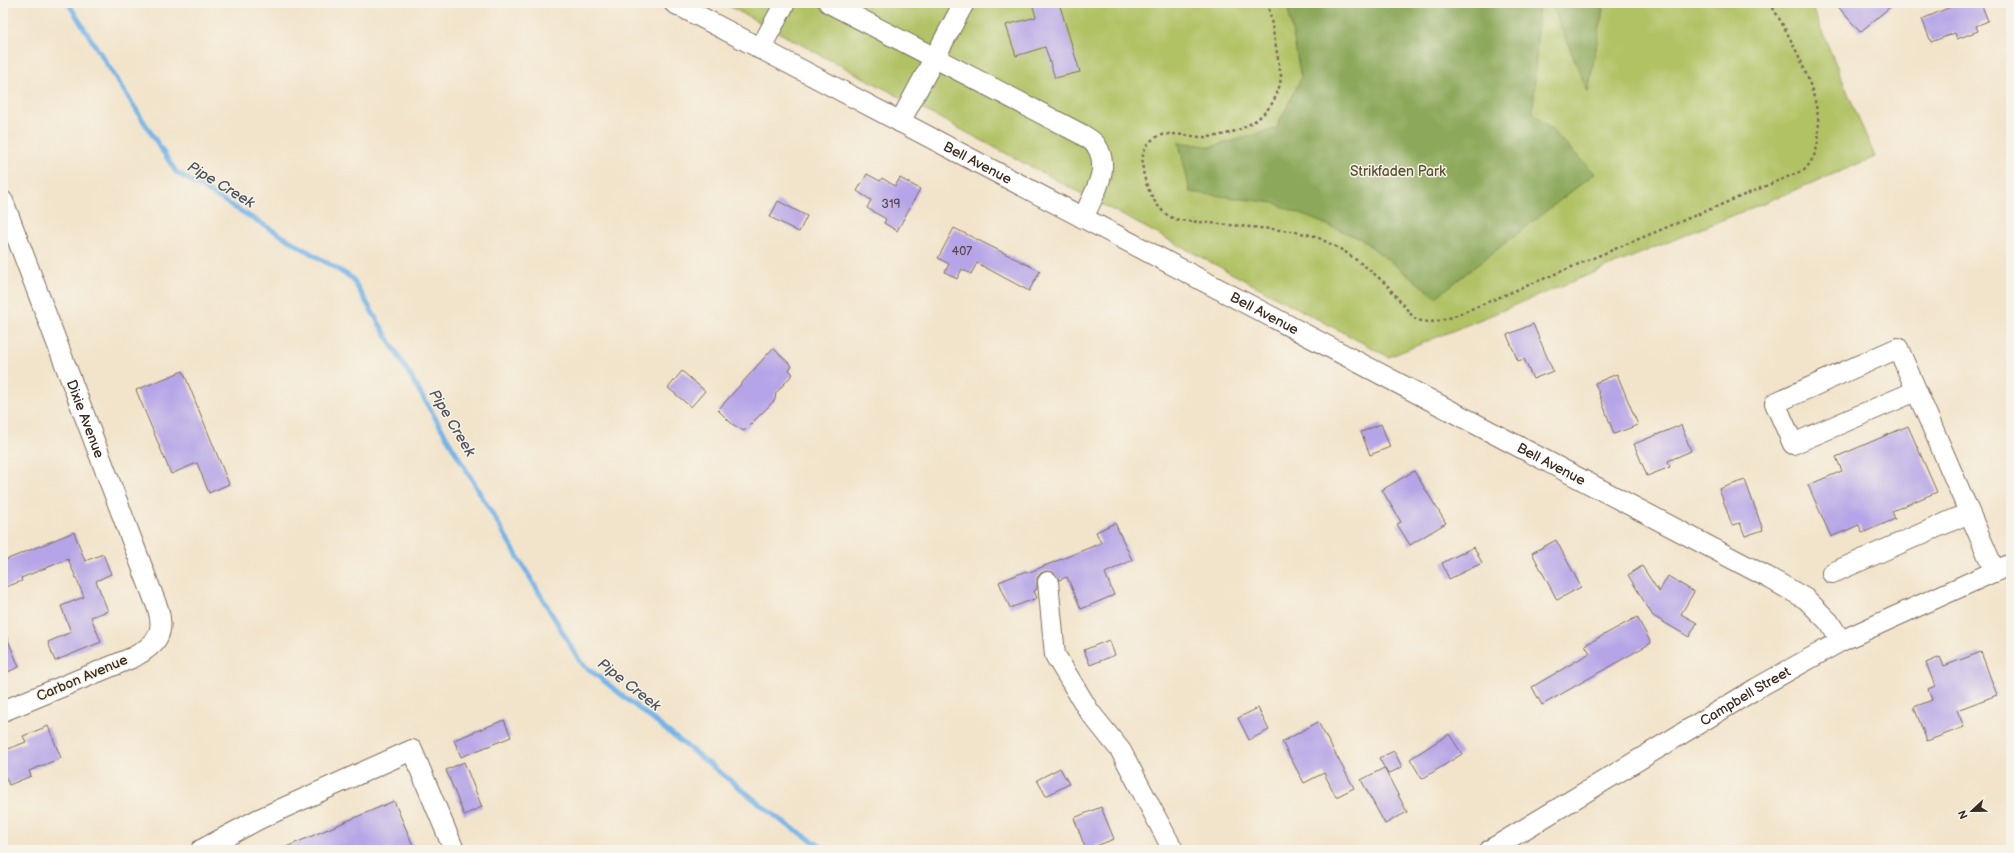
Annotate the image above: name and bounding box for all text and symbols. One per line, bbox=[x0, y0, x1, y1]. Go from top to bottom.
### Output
street label: Bell Avenue bbox=[941, 137, 1015, 187]
water label: Pipe Creek bbox=[184, 158, 259, 213]
park label: Strikfaden Park bbox=[1350, 163, 1446, 180]
house number: 319 bbox=[882, 197, 901, 212]
house number: 407 bbox=[952, 244, 972, 259]
street label: Bell Avenue bbox=[1227, 288, 1302, 338]
street label: Dixie Avenue bbox=[63, 377, 108, 460]
water label: Pipe Creek bbox=[425, 386, 480, 461]
street label: Bell Avenue bbox=[1514, 439, 1589, 489]
street label: Carbon Avenue bbox=[34, 651, 130, 705]
water label: Pipe Creek bbox=[594, 654, 665, 716]
street label: Campbell Street bbox=[1697, 662, 1794, 729]
north arrow bbox=[1952, 791, 1992, 831]
text: N bbox=[1956, 808, 1971, 821]

